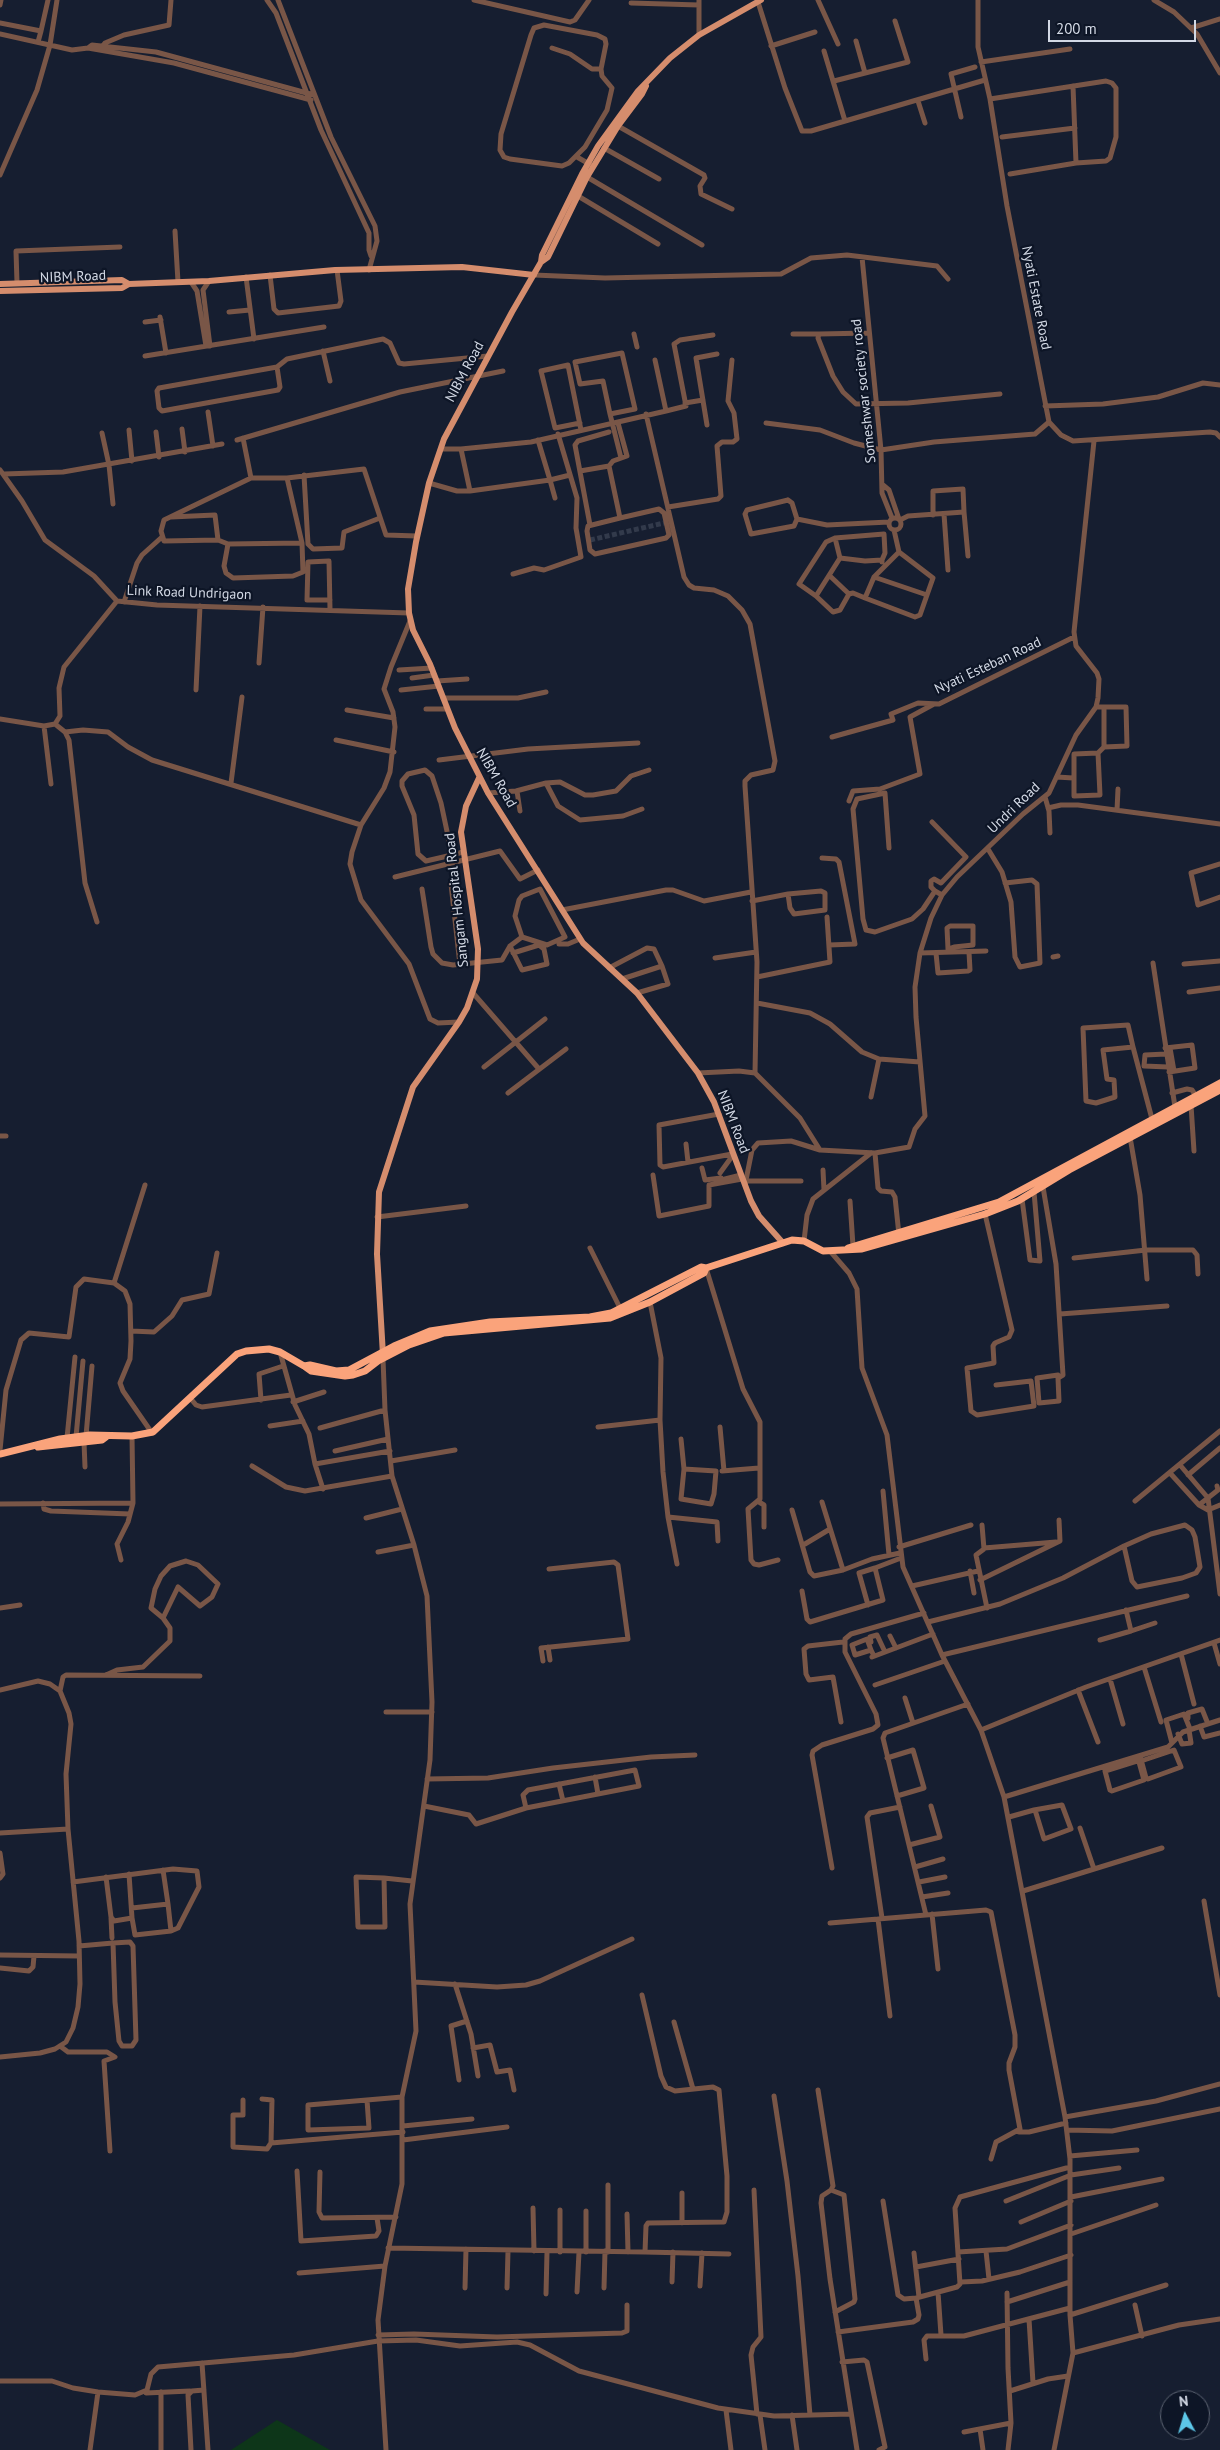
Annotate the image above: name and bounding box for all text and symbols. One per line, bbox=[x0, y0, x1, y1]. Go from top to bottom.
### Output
scale bar bbox=[1050, 10, 1198, 42]
text: 200 m bbox=[1056, 19, 1097, 38]
street label: Nyati Estate Road bbox=[1018, 245, 1054, 351]
street label: NIBM Road bbox=[40, 267, 106, 287]
street label: Someshwar society road bbox=[848, 318, 880, 464]
street label: NIBM Road bbox=[442, 339, 488, 405]
street label: Link Road Undrigaon bbox=[126, 582, 252, 604]
street label: Nyati Esteban Road bbox=[932, 634, 1044, 698]
street label: NIBM Road bbox=[472, 745, 520, 811]
street label: Undri Road bbox=[984, 779, 1044, 837]
street label: Sangam Hospital Road bbox=[442, 832, 472, 968]
street label: NIBM Road bbox=[713, 1088, 753, 1156]
north arrow bbox=[1160, 2390, 1210, 2440]
text: N bbox=[1178, 2392, 1189, 2411]

